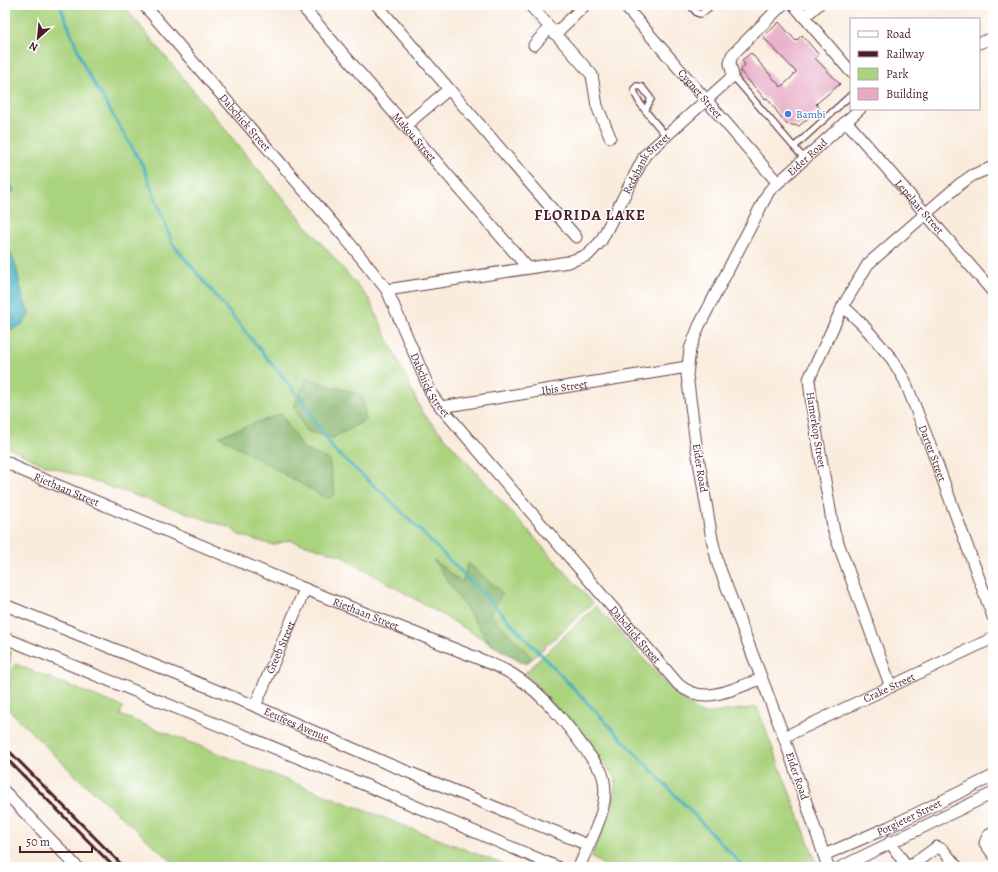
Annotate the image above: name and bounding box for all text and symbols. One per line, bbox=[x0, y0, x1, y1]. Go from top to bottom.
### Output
north arrow bbox=[18, 18, 58, 58]
legend bbox=[850, 18, 980, 110]
text: Road bbox=[886, 26, 912, 42]
text: N bbox=[27, 38, 41, 55]
text: Railway bbox=[886, 46, 925, 62]
street label: Cygnet Street bbox=[675, 66, 726, 122]
text: Park bbox=[886, 66, 909, 82]
text: Building bbox=[886, 86, 928, 102]
street label: Dabchick Street bbox=[216, 90, 275, 155]
place label: Bambi bbox=[796, 107, 826, 122]
street label: Makou Street bbox=[389, 109, 440, 165]
marker: Bambi bbox=[783, 109, 793, 119]
street label: Redshank Street bbox=[619, 129, 673, 197]
street label: Eider Road bbox=[783, 135, 830, 179]
street label: Lepelaar Street bbox=[892, 176, 948, 238]
district label: FLORIDA LAKE bbox=[534, 205, 646, 225]
street label: Dabchick Street bbox=[407, 350, 454, 420]
street label: Ibis Street bbox=[540, 376, 589, 398]
street label: Hamerkop Street bbox=[803, 391, 830, 470]
street label: Darter Street bbox=[915, 423, 950, 484]
street label: Eider Road bbox=[689, 442, 711, 494]
street label: Riethaan Street bbox=[32, 469, 102, 510]
street label: Riethaan Street bbox=[331, 594, 402, 634]
street label: Dabchick Street bbox=[607, 602, 665, 667]
street label: Greeb Street bbox=[262, 618, 298, 676]
street label: Crake Street bbox=[861, 669, 917, 706]
street label: Eeufees Avenue bbox=[262, 703, 332, 745]
street label: Eider Road bbox=[782, 750, 812, 802]
street label: Potgieter Street bbox=[874, 795, 944, 839]
scale bar bbox=[20, 828, 92, 854]
text: 50 m bbox=[26, 834, 50, 850]

